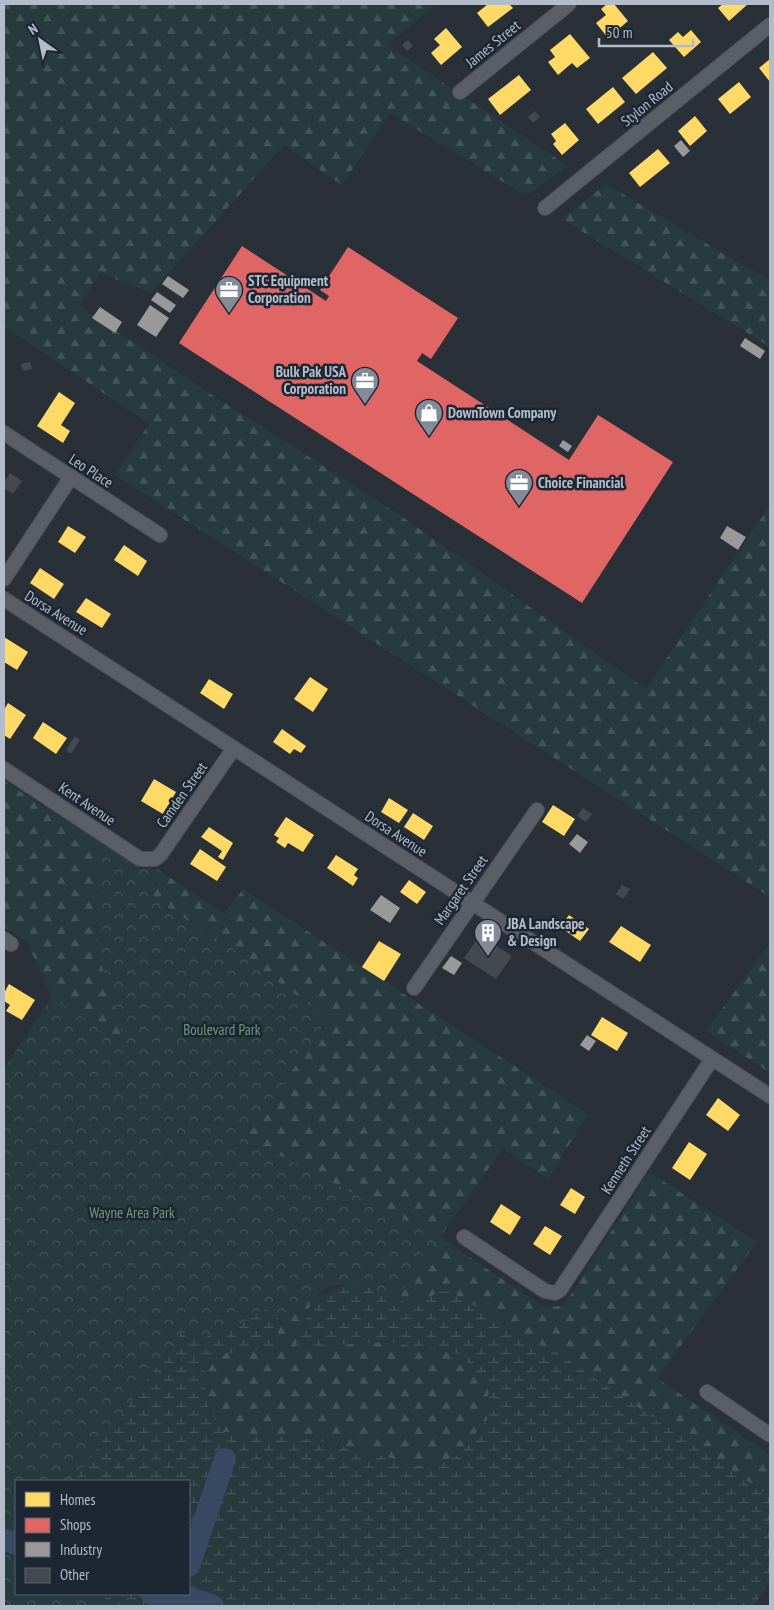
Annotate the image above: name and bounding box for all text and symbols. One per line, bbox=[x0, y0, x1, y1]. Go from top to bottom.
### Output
north arrow bbox=[15, 15, 65, 65]
scale bar bbox=[599, 15, 693, 47]
street label: James Street bbox=[461, 16, 524, 72]
text: N bbox=[25, 19, 41, 39]
text: 50 m bbox=[606, 23, 632, 42]
street label: Stylon Road bbox=[617, 77, 677, 130]
place label: STC Equipment Corporation bbox=[248, 271, 329, 307]
office icon: STC Equipment Corporation bbox=[214, 275, 244, 314]
place label: Bulk Pak USA Corporation bbox=[276, 362, 346, 398]
office icon: Bulk Pak USA Corporation bbox=[350, 366, 380, 405]
shop icon: DownTown Company bbox=[414, 398, 444, 437]
place label: DownTown Company bbox=[448, 403, 557, 422]
street label: Leo Place bbox=[66, 449, 117, 492]
office icon: Choice Financial bbox=[504, 468, 534, 507]
place label: Choice Financial bbox=[538, 473, 624, 492]
street label: Dorsa Avenue bbox=[21, 586, 91, 639]
street label: Camden Street bbox=[152, 758, 211, 831]
street label: Kent Avenue bbox=[55, 778, 119, 829]
street label: Dorsa Avenue bbox=[362, 806, 431, 861]
street label: Margaret Street bbox=[430, 851, 492, 928]
place label: JBA Landscape & Design bbox=[506, 914, 585, 950]
building icon: JBA Landscape & Design bbox=[473, 918, 503, 957]
park label: Boulevard Park bbox=[183, 1020, 261, 1039]
street label: Kenneth Street bbox=[597, 1122, 655, 1197]
park label: Wayne Area Park bbox=[89, 1203, 175, 1222]
legend bbox=[15, 1480, 190, 1595]
text: Homes bbox=[60, 1490, 96, 1509]
text: Shops bbox=[60, 1515, 91, 1534]
text: Industry bbox=[60, 1540, 102, 1559]
text: Other bbox=[60, 1565, 90, 1584]

